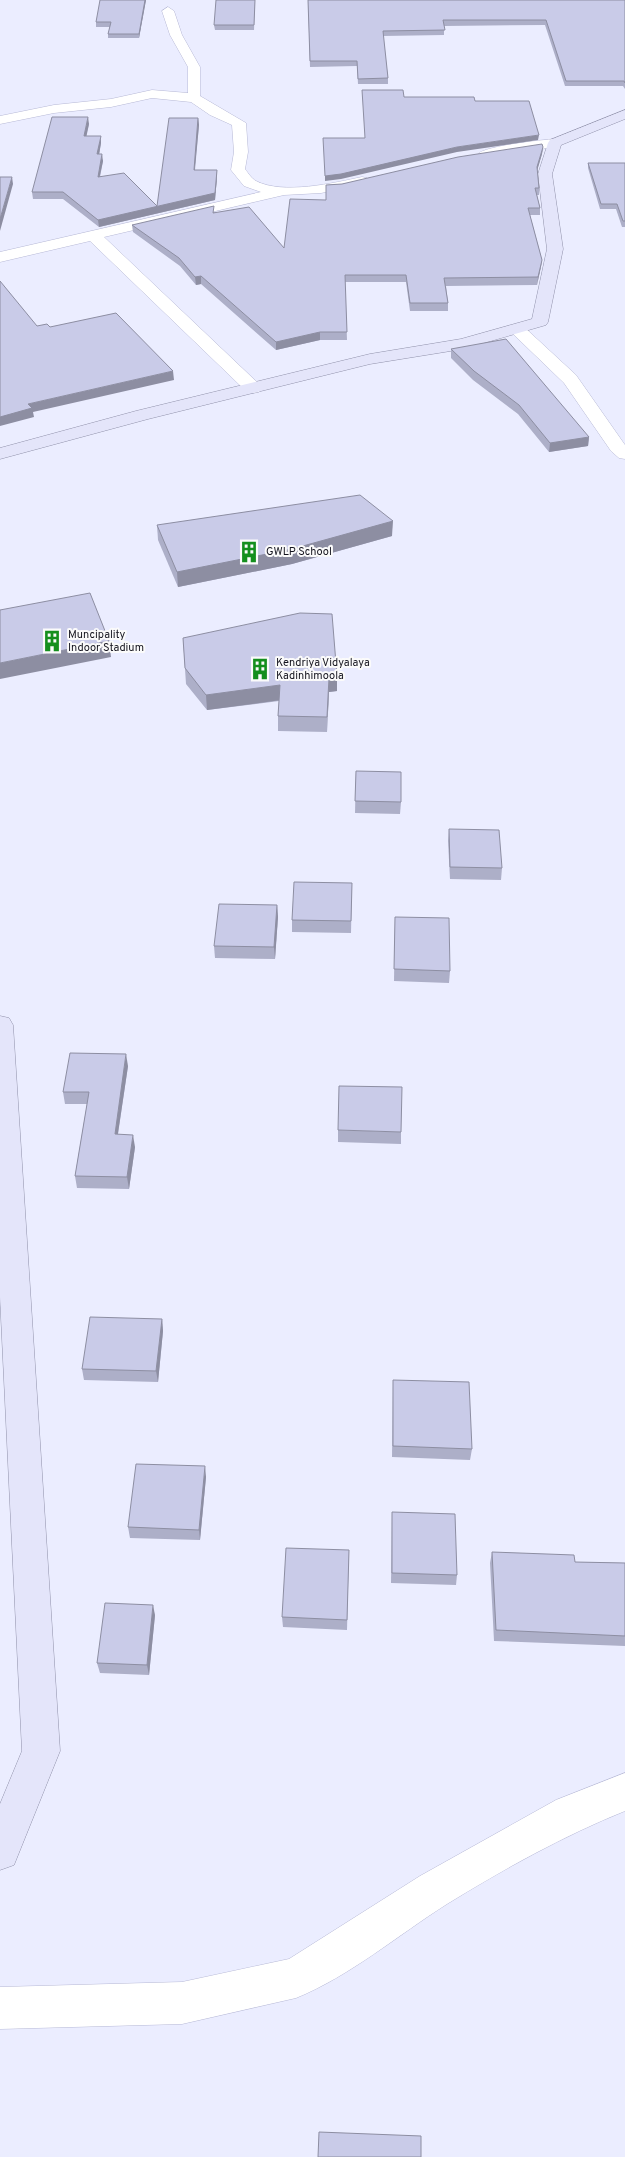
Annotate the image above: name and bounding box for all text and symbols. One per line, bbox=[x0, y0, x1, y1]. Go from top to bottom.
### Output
building icon: GWLP School bbox=[236, 539, 262, 565]
place label: GWLP School bbox=[266, 545, 332, 559]
building icon: Muncipality Indoor Stadium bbox=[39, 628, 65, 654]
place label: Muncipality Indoor Stadium bbox=[68, 628, 144, 655]
building icon: Kendriya Vidyalaya Kadinhimoola bbox=[247, 656, 273, 682]
place label: Kendriya Vidyalaya Kadinhimoola bbox=[276, 656, 370, 683]

